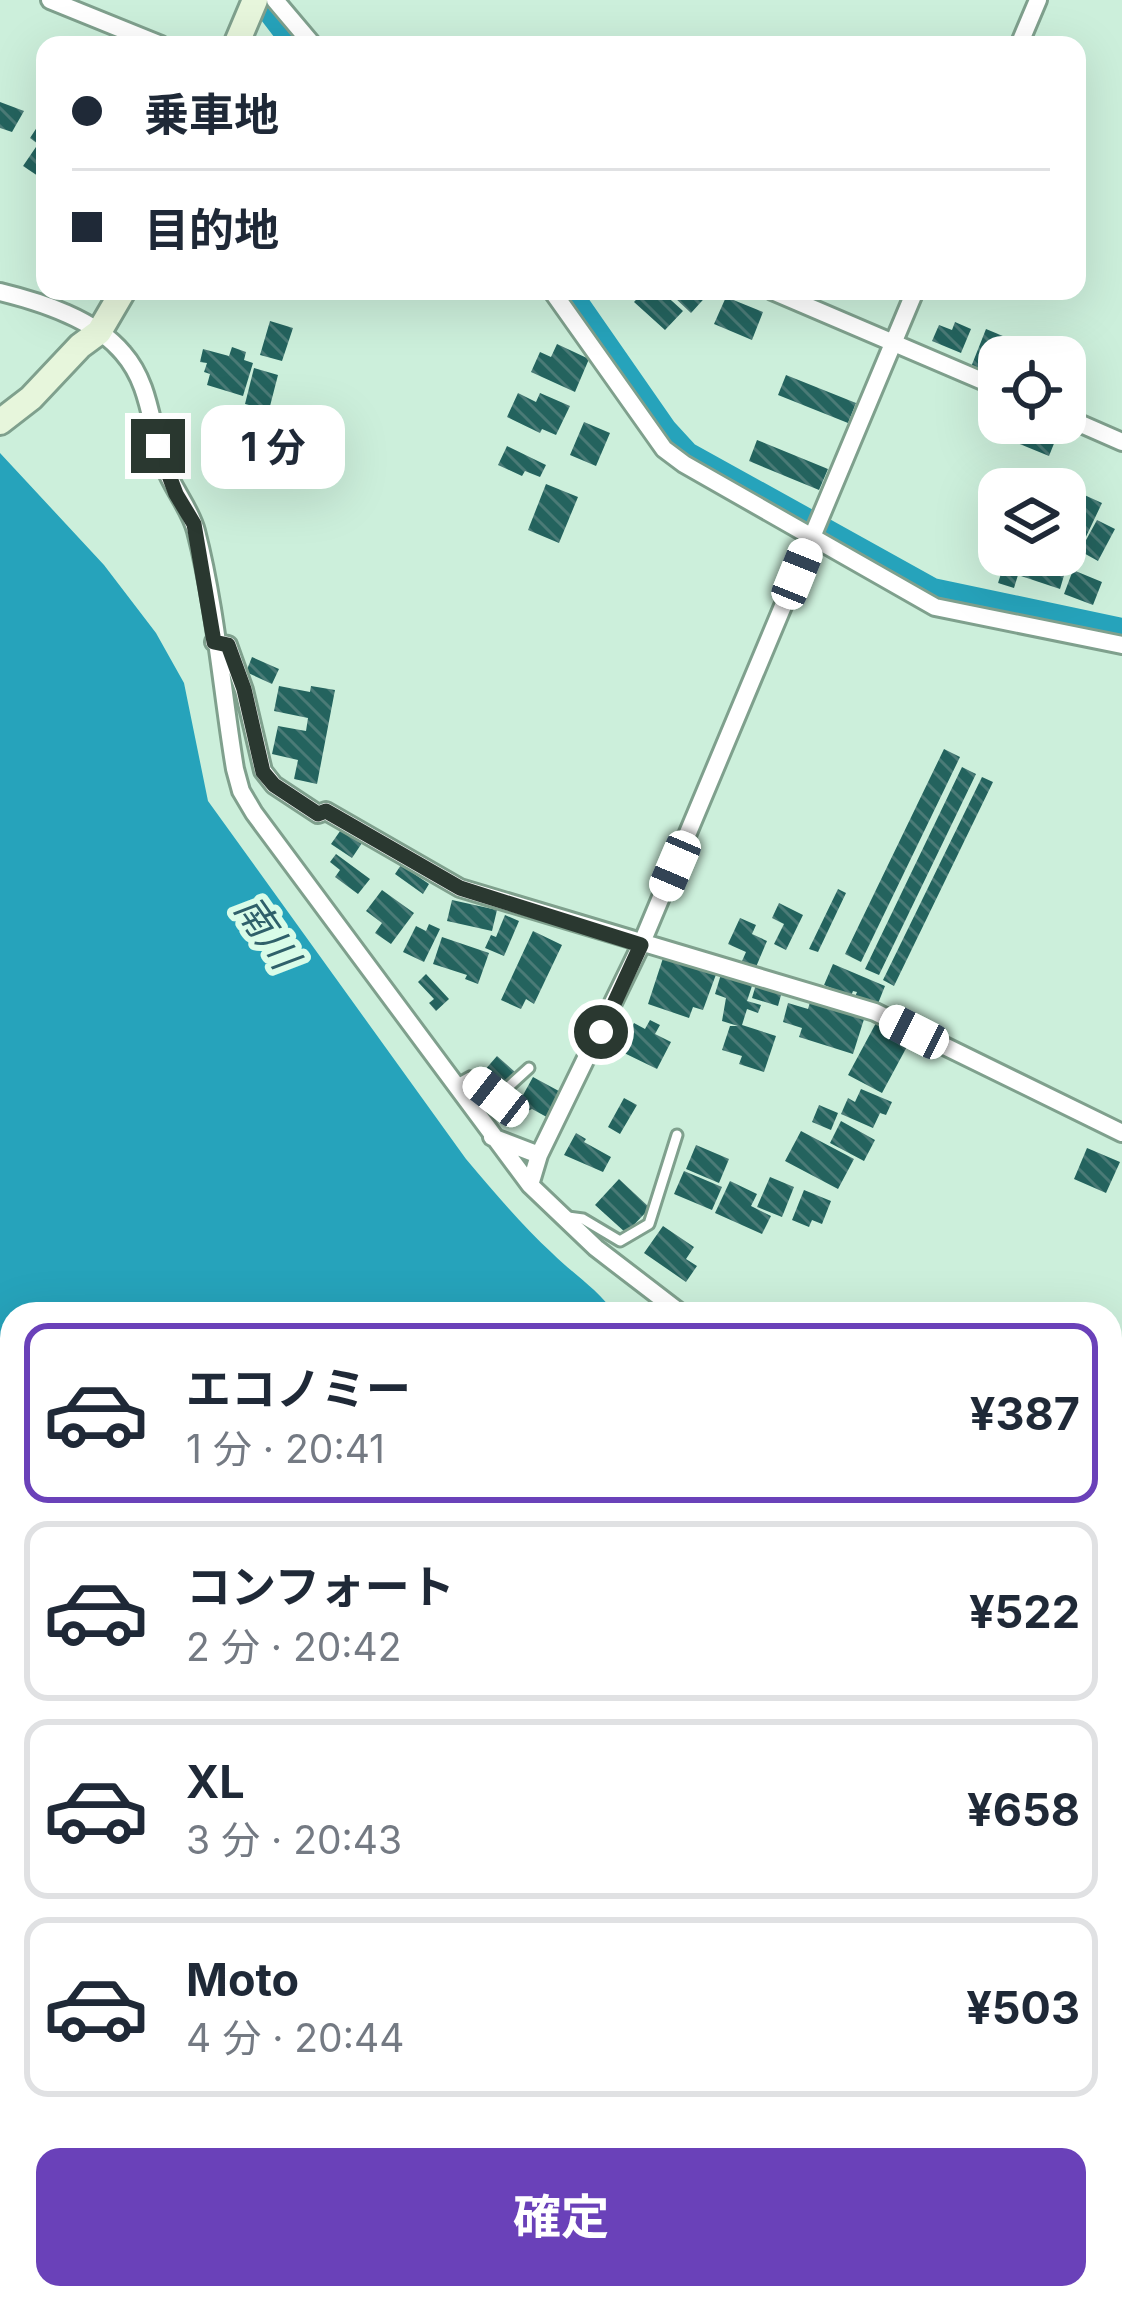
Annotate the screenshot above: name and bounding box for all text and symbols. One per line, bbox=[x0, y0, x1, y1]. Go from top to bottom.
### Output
text: 乗車地 bbox=[144, 87, 279, 142]
text: 目的地 bbox=[144, 202, 279, 257]
map controls bbox=[978, 336, 1086, 576]
button: locate bbox=[978, 336, 1086, 444]
callout: 1 分 bbox=[200, 404, 344, 488]
route end bbox=[131, 419, 185, 473]
text: 1 分 bbox=[240, 423, 306, 470]
button: layers bbox=[978, 468, 1086, 576]
car bbox=[767, 534, 827, 614]
car bbox=[644, 826, 706, 906]
water label: 南川 bbox=[226, 886, 311, 980]
car bbox=[874, 1000, 954, 1064]
route start bbox=[574, 1005, 628, 1059]
car bbox=[457, 1061, 535, 1133]
icon: car bbox=[42, 1359, 150, 1467]
text: エコノミー bbox=[186, 1361, 411, 1416]
text: ¥387 bbox=[970, 1386, 1080, 1441]
text: 1 分 · 20:41 bbox=[186, 1425, 385, 1472]
icon: car bbox=[42, 1557, 150, 1665]
text: コンフォート bbox=[186, 1559, 455, 1614]
text: ¥522 bbox=[969, 1584, 1080, 1639]
text: 2 分 · 20:42 bbox=[186, 1623, 402, 1670]
text: XL bbox=[186, 1754, 245, 1809]
icon: car bbox=[42, 1755, 150, 1863]
text: ¥658 bbox=[967, 1782, 1080, 1837]
text: 3 分 · 20:43 bbox=[186, 1816, 402, 1863]
text: Moto bbox=[186, 1952, 299, 2007]
icon: car bbox=[42, 1953, 150, 2061]
text: ¥503 bbox=[966, 1980, 1080, 2035]
text: 4 分 · 20:44 bbox=[186, 2014, 404, 2061]
button: 確定 bbox=[36, 2148, 1086, 2286]

